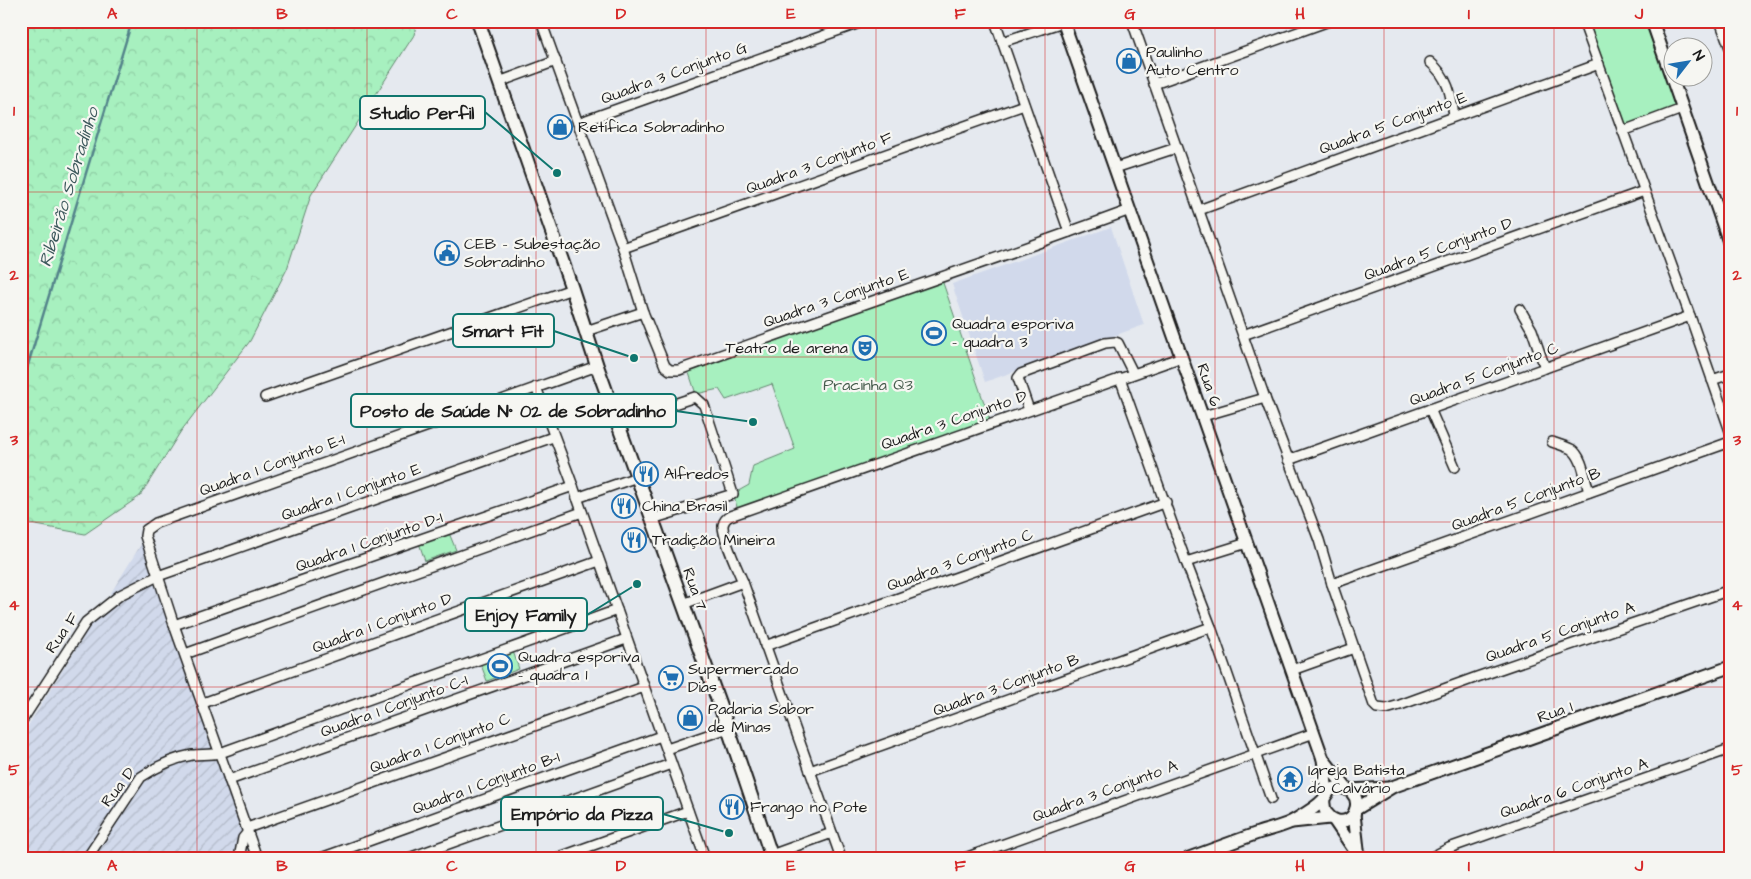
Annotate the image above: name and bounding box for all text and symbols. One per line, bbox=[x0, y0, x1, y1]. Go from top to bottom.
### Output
text: A bbox=[107, 3, 118, 25]
text: B bbox=[276, 3, 288, 25]
text: C bbox=[446, 3, 458, 25]
text: D bbox=[616, 3, 627, 25]
text: E bbox=[786, 3, 796, 25]
text: F bbox=[954, 3, 966, 25]
text: G bbox=[1124, 3, 1136, 25]
text: H bbox=[1295, 3, 1305, 25]
text: I bbox=[1468, 3, 1470, 25]
text: J bbox=[1634, 3, 1644, 25]
street label: Quadra 3 Conjunto G bbox=[598, 36, 750, 110]
north arrow bbox=[1664, 38, 1714, 88]
place label: Paulinho Auto Centro bbox=[1146, 41, 1239, 81]
text: N bbox=[1687, 47, 1709, 65]
shop icon: Paulinho Auto Centro bbox=[1116, 48, 1142, 74]
street label: Quadra 5 Conjunto E bbox=[1316, 86, 1470, 160]
callout: Studio Perfil bbox=[360, 96, 485, 129]
text: 1 bbox=[13, 100, 16, 122]
text: 1 bbox=[1736, 100, 1739, 122]
text: Studio Perfil bbox=[369, 101, 474, 126]
water label: Ribeirão Sobradinho bbox=[33, 102, 106, 270]
shop icon: Retífica Sobradinho bbox=[547, 114, 573, 140]
place label: Retífica Sobradinho bbox=[578, 116, 724, 138]
street label: Quadra 3 Conjunto F bbox=[743, 126, 895, 200]
street label: Quadra 5 Conjunto D bbox=[1361, 212, 1515, 286]
place label: CEB - Subestação Sobradinho bbox=[464, 233, 600, 273]
public building icon: CEB - Subestação Sobradinho bbox=[434, 240, 460, 266]
street label: Quadra 3 Conjunto E bbox=[760, 263, 912, 333]
text: 2 bbox=[8, 264, 19, 286]
text: 2 bbox=[1731, 264, 1742, 286]
place label: Quadra esporiva - quadra 3 bbox=[952, 313, 1074, 353]
callout: Smart Fit bbox=[453, 314, 554, 347]
text: Smart Fit bbox=[461, 319, 545, 344]
sports icon: Quadra esporiva - quadra 3 bbox=[921, 320, 947, 346]
theatre icon: Teatro de arena bbox=[852, 335, 878, 361]
place label: Teatro de arena bbox=[726, 337, 848, 359]
street label: Quadra 5 Conjunto C bbox=[1406, 337, 1562, 411]
street label: Rua 6 bbox=[1191, 361, 1227, 409]
park label: Pracinha Q3 bbox=[823, 374, 913, 396]
street label: Quadra 3 Conjunto D bbox=[878, 385, 1030, 455]
callout: Posto de Saúde N° 02 de Sobradinho bbox=[351, 394, 676, 427]
text: Posto de Saúde N° 02 de Sobradinho bbox=[360, 399, 667, 424]
street label: Quadra 1 Conjunto E-1 bbox=[196, 428, 348, 502]
text: 3 bbox=[9, 429, 19, 451]
text: 3 bbox=[1732, 429, 1742, 451]
street label: Quadra 1 Conjunto E bbox=[278, 458, 424, 526]
restaurant icon: Alfredos bbox=[633, 461, 659, 487]
street label: Quadra 5 Conjunto B bbox=[1448, 462, 1604, 536]
place label: Alfredos bbox=[664, 463, 729, 485]
restaurant icon: China Brasil bbox=[611, 493, 637, 519]
place label: China Brasil bbox=[642, 495, 728, 517]
street label: Quadra 1 Conjunto D-1 bbox=[292, 506, 446, 578]
street label: Quadra 3 Conjunto C bbox=[884, 523, 1036, 597]
restaurant icon: Tradição Mineira bbox=[621, 527, 647, 553]
place label: Tradição Mineira bbox=[652, 529, 775, 551]
street label: Rua 7 bbox=[677, 565, 713, 614]
street label: Quadra 1 Conjunto D bbox=[309, 587, 455, 659]
text: 4 bbox=[9, 594, 20, 616]
text: 4 bbox=[1732, 594, 1743, 616]
street label: Quadra 5 Conjunto A bbox=[1482, 596, 1638, 668]
callout: Enjoy Family bbox=[465, 598, 587, 631]
text: Enjoy Family bbox=[475, 603, 577, 629]
street label: Rua F bbox=[40, 608, 84, 658]
place label: Quadra esporiva - quadra 1 bbox=[518, 646, 640, 686]
street label: Quadra 3 Conjunto B bbox=[930, 648, 1083, 722]
sports icon: Quadra esporiva - quadra 1 bbox=[487, 653, 513, 679]
place label: Supermercado Dias bbox=[688, 658, 798, 698]
supermarket icon: Supermercado Dias bbox=[658, 665, 684, 691]
street label: Quadra 1 Conjunto C-1 bbox=[318, 670, 470, 742]
street label: Rua 1 bbox=[1534, 695, 1576, 729]
place label: Padaria Sabor de Minas bbox=[708, 698, 814, 738]
shop icon: Padaria Sabor de Minas bbox=[677, 705, 703, 731]
street label: Quadra 1 Conjunto C bbox=[367, 709, 513, 777]
street label: Quadra 1 Conjunto B-1 bbox=[409, 746, 563, 820]
street label: Quadra 6 Conjunto A bbox=[1497, 752, 1651, 824]
street label: Quadra 3 Conjunto A bbox=[1029, 754, 1181, 828]
text: 5 bbox=[8, 759, 20, 781]
place label: Igreja Batista do Calvário bbox=[1308, 759, 1405, 799]
text: 5 bbox=[1731, 759, 1743, 781]
street label: Rua D bbox=[96, 763, 140, 811]
temple icon: Igreja Batista do Calvário bbox=[1277, 766, 1303, 792]
restaurant icon: Frango no Pote bbox=[719, 794, 745, 820]
place label: Frango no Pote bbox=[750, 796, 868, 819]
callout: Empório da Pizza bbox=[501, 797, 663, 830]
text: Empório da Pizza bbox=[511, 802, 654, 827]
text: A bbox=[107, 855, 118, 877]
text: B bbox=[276, 855, 288, 877]
text: C bbox=[446, 855, 458, 877]
text: D bbox=[616, 855, 627, 877]
text: E bbox=[786, 855, 796, 877]
text: F bbox=[954, 855, 966, 877]
text: G bbox=[1124, 855, 1136, 877]
text: H bbox=[1295, 855, 1305, 877]
text: I bbox=[1468, 855, 1470, 877]
text: J bbox=[1634, 855, 1644, 877]

